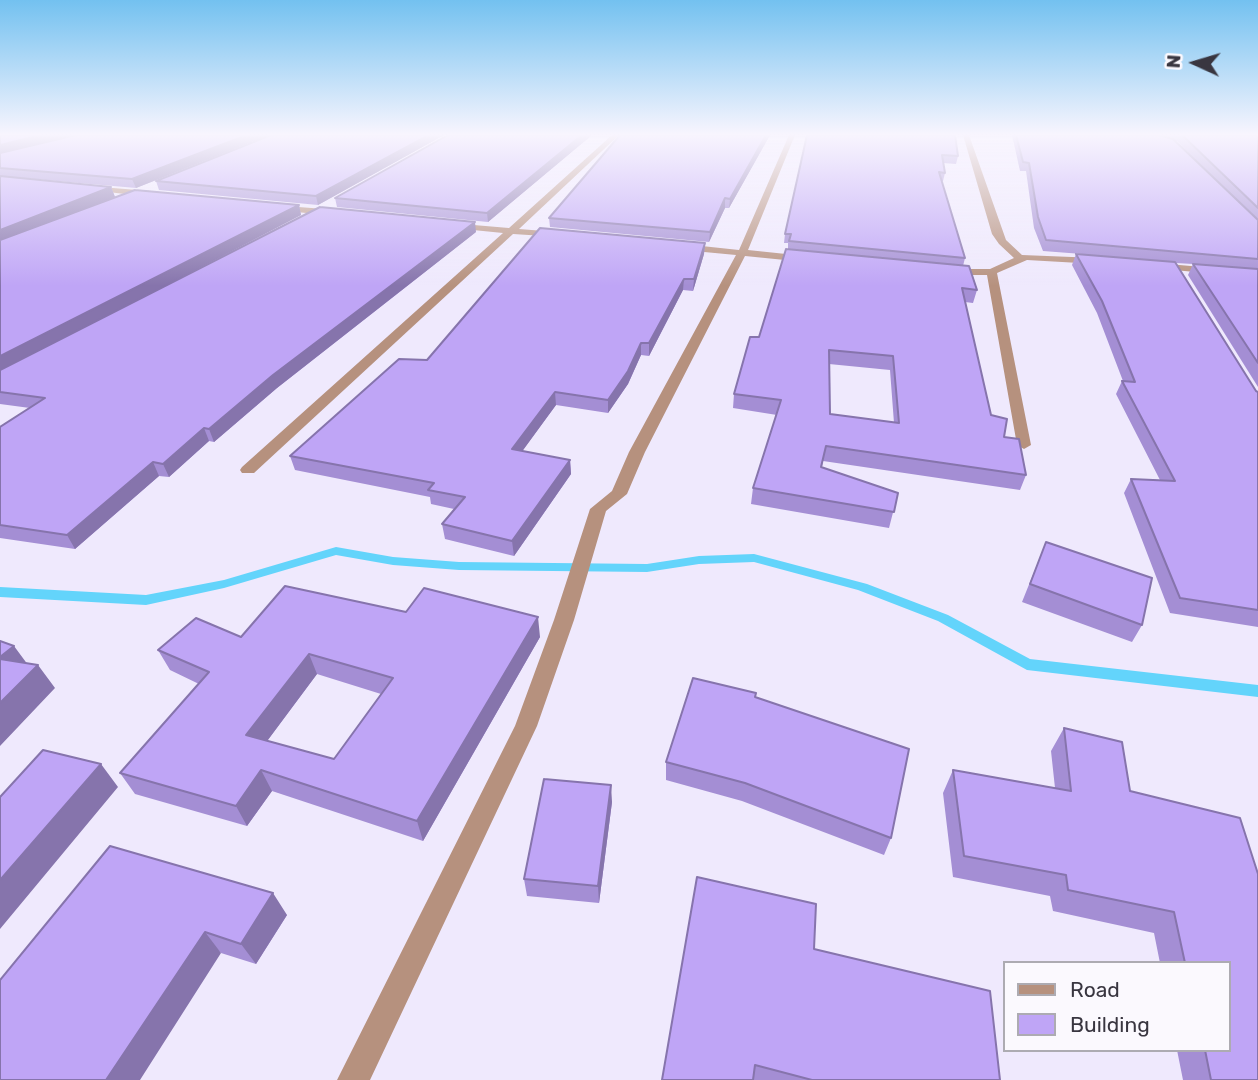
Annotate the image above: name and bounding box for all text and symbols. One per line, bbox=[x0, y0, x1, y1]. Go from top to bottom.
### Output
north arrow bbox=[1160, 28, 1230, 98]
text: N bbox=[1162, 54, 1186, 69]
legend bbox=[1002, 961, 1230, 1052]
text: Road bbox=[1070, 977, 1120, 1002]
text: Building bbox=[1070, 1012, 1150, 1037]

